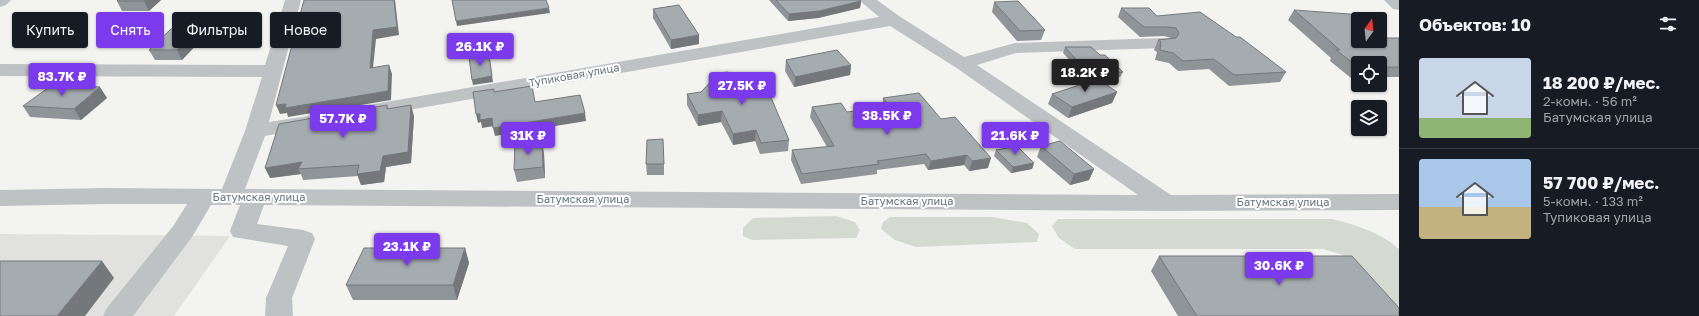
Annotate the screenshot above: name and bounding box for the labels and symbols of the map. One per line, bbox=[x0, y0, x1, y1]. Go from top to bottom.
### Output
north arrow bbox=[1351, 12, 1387, 48]
pin: 26.1K ₽ bbox=[443, 33, 517, 67]
pin: 18.2K ₽ bbox=[1048, 59, 1122, 93]
street label: Тупиковая улица bbox=[528, 60, 620, 89]
pin: 83.7K ₽ bbox=[25, 63, 99, 97]
pin: 27.5K ₽ bbox=[705, 72, 779, 106]
pin: 38.5K ₽ bbox=[850, 102, 924, 136]
pin: 57.7K ₽ bbox=[306, 105, 380, 139]
pin: 31K ₽ bbox=[500, 122, 556, 156]
pin: 21.6K ₽ bbox=[978, 122, 1052, 156]
street label: Батумская улица bbox=[213, 190, 305, 203]
street label: Батумская улица bbox=[537, 192, 629, 205]
street label: Батумская улица bbox=[861, 194, 953, 207]
street label: Батумская улица bbox=[1237, 195, 1329, 208]
pin: 23.1K ₽ bbox=[370, 233, 444, 267]
pin: 30.6K ₽ bbox=[1242, 252, 1316, 286]

